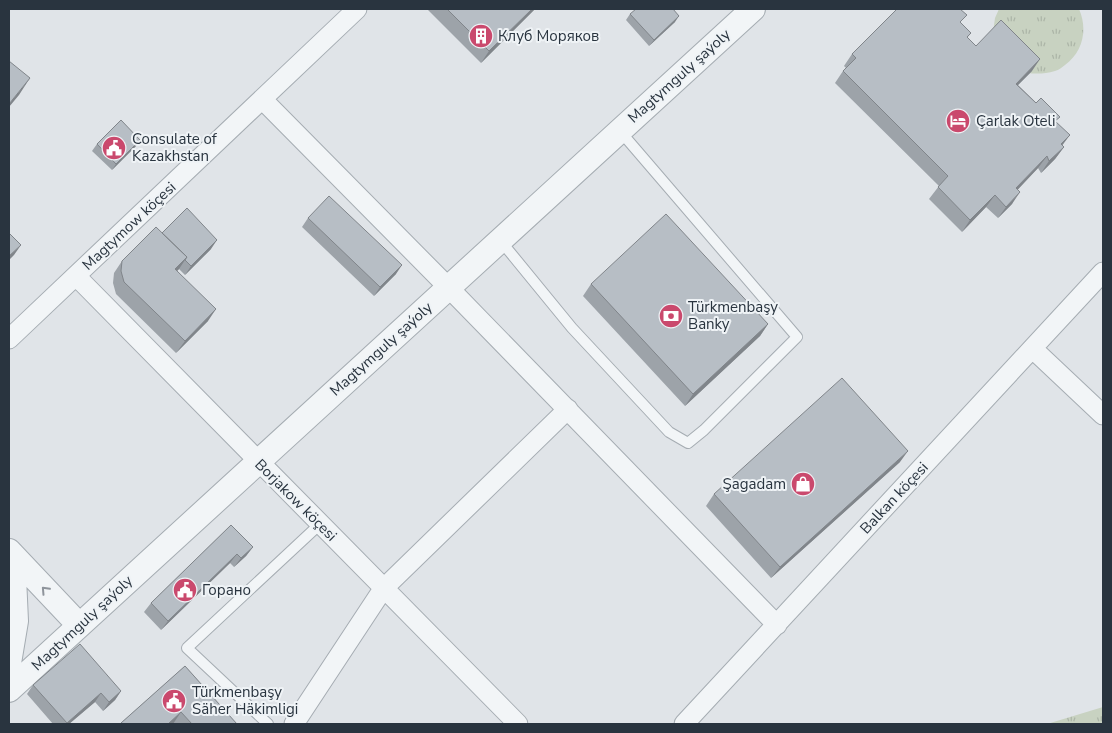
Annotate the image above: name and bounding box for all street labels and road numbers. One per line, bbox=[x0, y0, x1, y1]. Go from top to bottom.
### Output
street label: Magtymguly şaýoly bbox=[623, 24, 735, 127]
street label: Magtymow köçesi bbox=[78, 177, 180, 275]
street label: Magtymguly şaýoly bbox=[325, 297, 437, 400]
street label: Borjakow köçesi bbox=[251, 455, 341, 545]
street label: Balkan köçesi bbox=[856, 458, 932, 538]
street label: Magtymguly şaýoly bbox=[27, 571, 137, 675]

